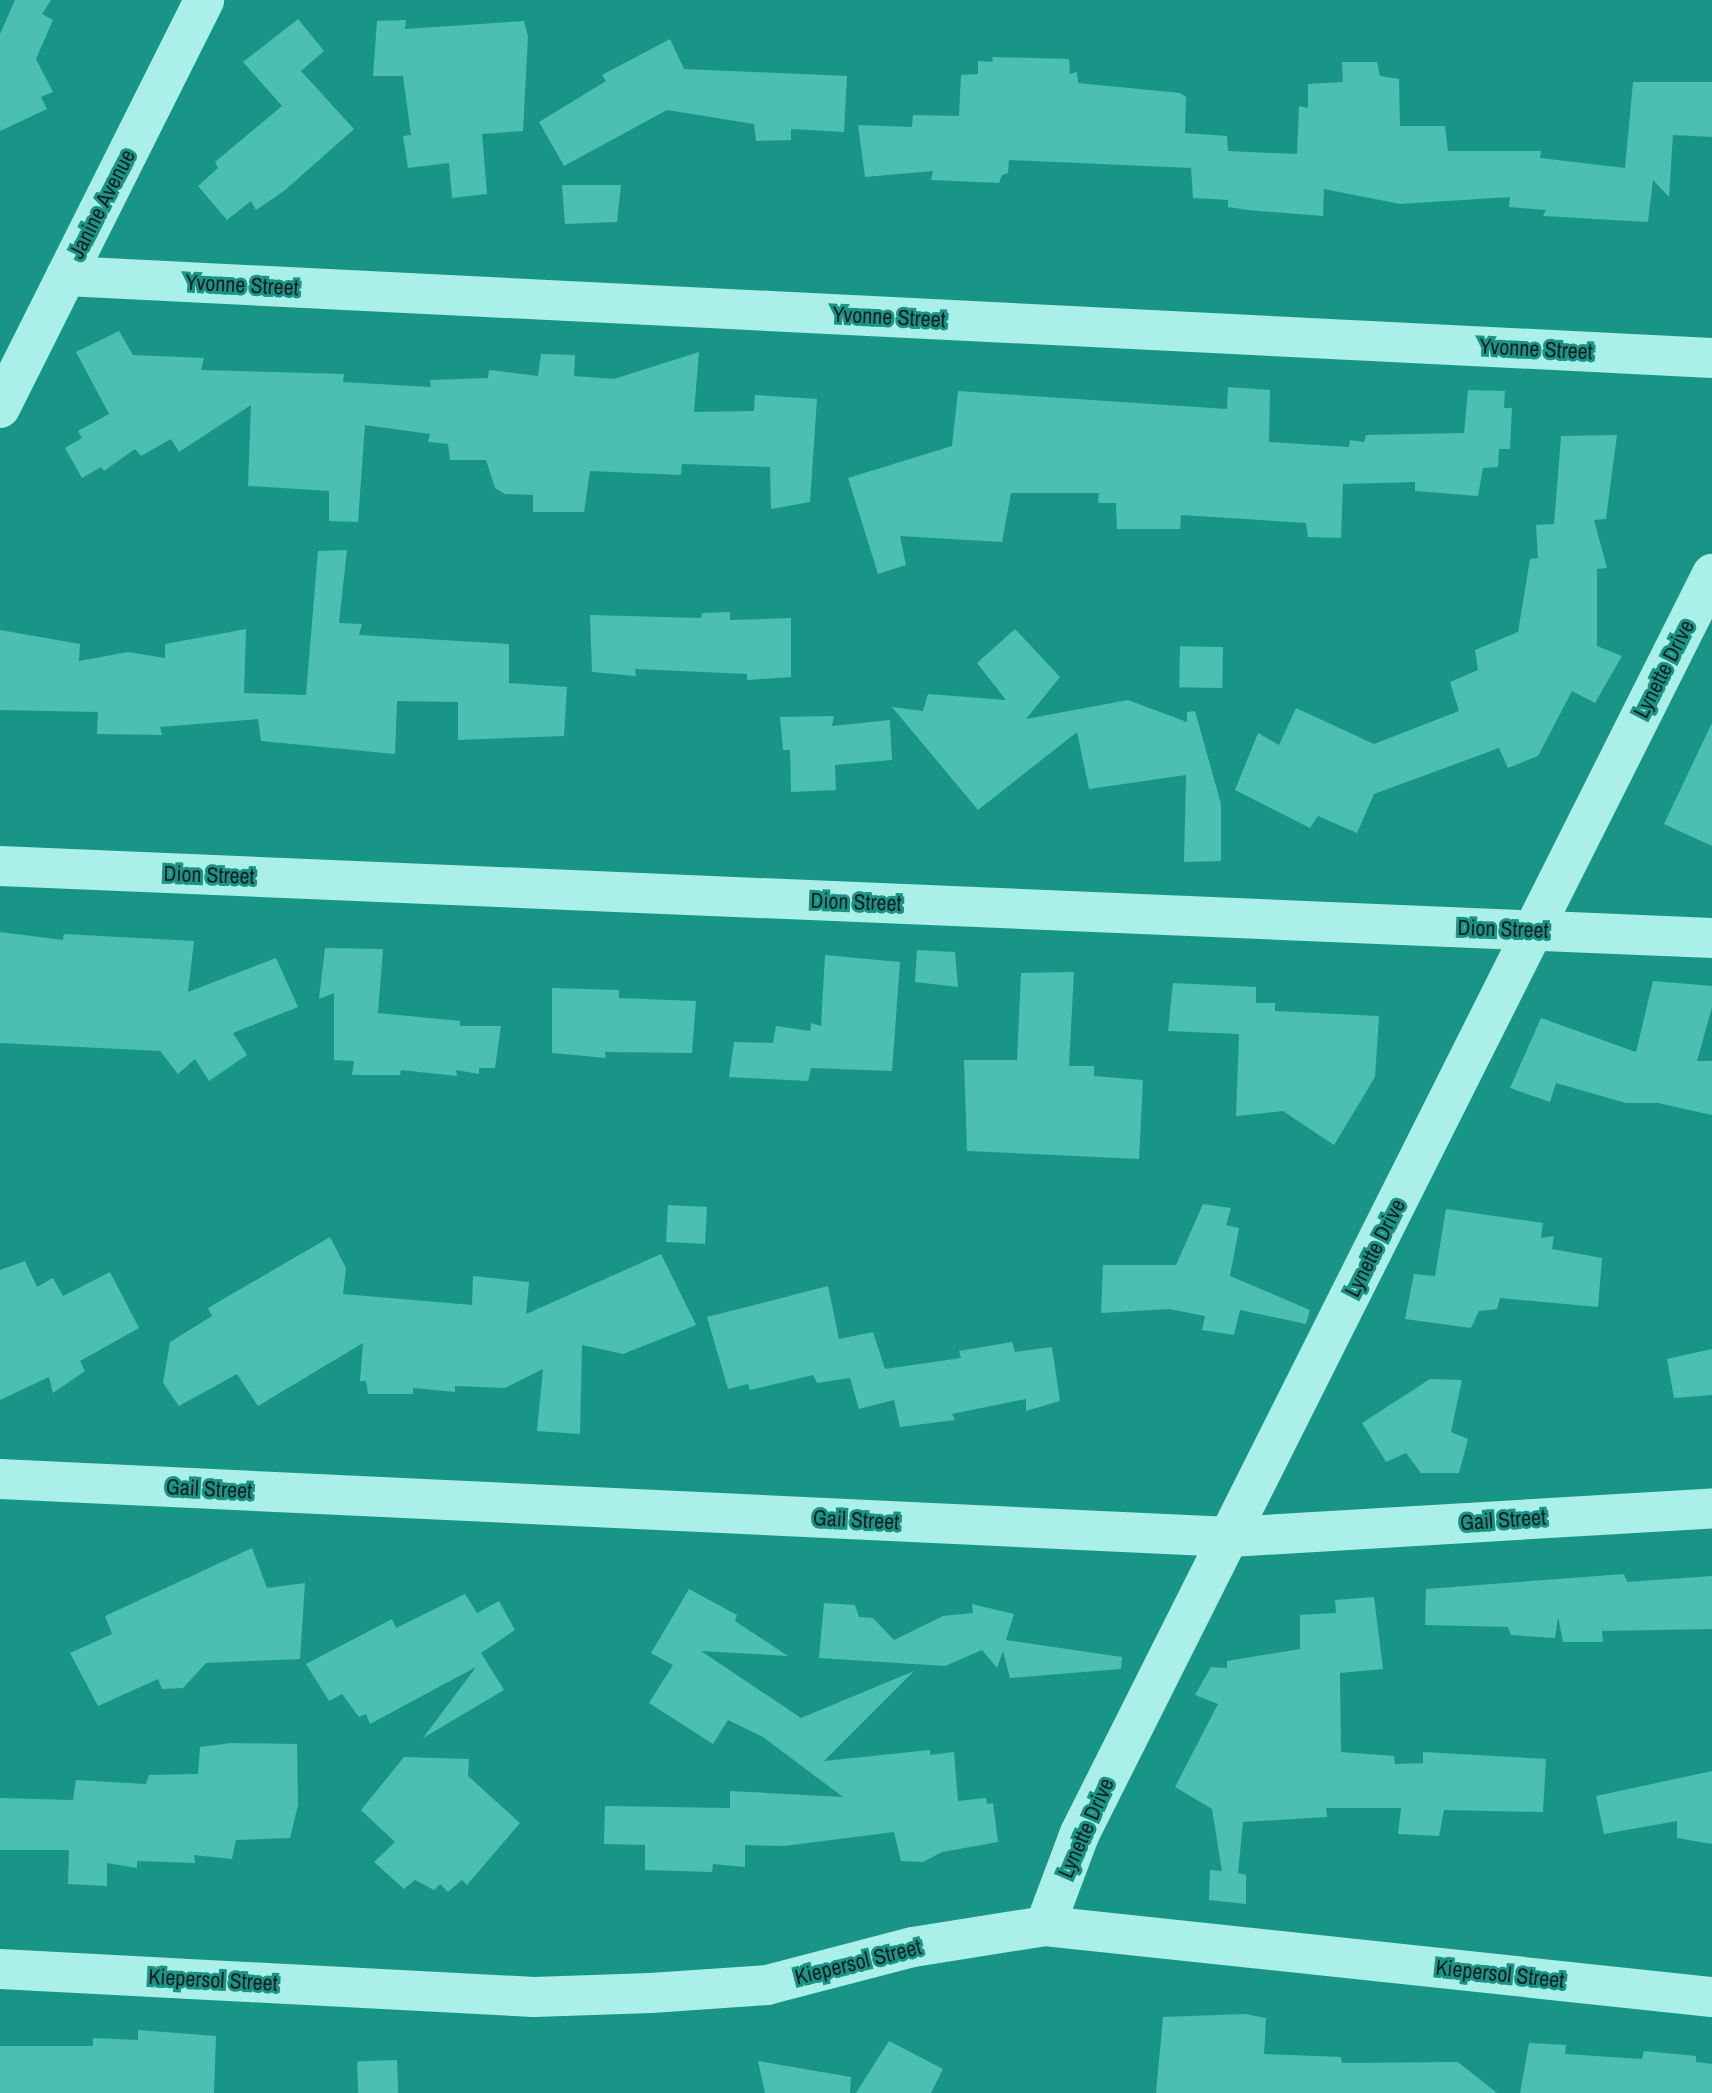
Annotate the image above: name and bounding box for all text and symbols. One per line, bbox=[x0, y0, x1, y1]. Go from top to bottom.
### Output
street label: Janine Avenue bbox=[63, 145, 141, 263]
street label: Yvonne Street bbox=[185, 269, 299, 301]
street label: Yvonne Street bbox=[832, 301, 946, 333]
street label: Yvonne Street bbox=[1479, 333, 1593, 365]
street label: Lynette Drive bbox=[1628, 616, 1700, 722]
street label: Dion Street bbox=[163, 860, 255, 890]
street label: Dion Street bbox=[810, 887, 902, 917]
street label: Dion Street bbox=[1457, 914, 1549, 944]
street label: Lynette Drive bbox=[1339, 1195, 1411, 1301]
street label: Gail Street bbox=[165, 1474, 253, 1504]
street label: Gail Street bbox=[1459, 1504, 1547, 1536]
street label: Gail Street bbox=[812, 1505, 900, 1535]
street label: Lynette Drive bbox=[1052, 1774, 1120, 1882]
street label: Kiepersol Street bbox=[792, 1934, 924, 1990]
street label: Kiepersol Street bbox=[1434, 1954, 1566, 1994]
street label: Kiepersol Street bbox=[148, 1963, 278, 1997]

